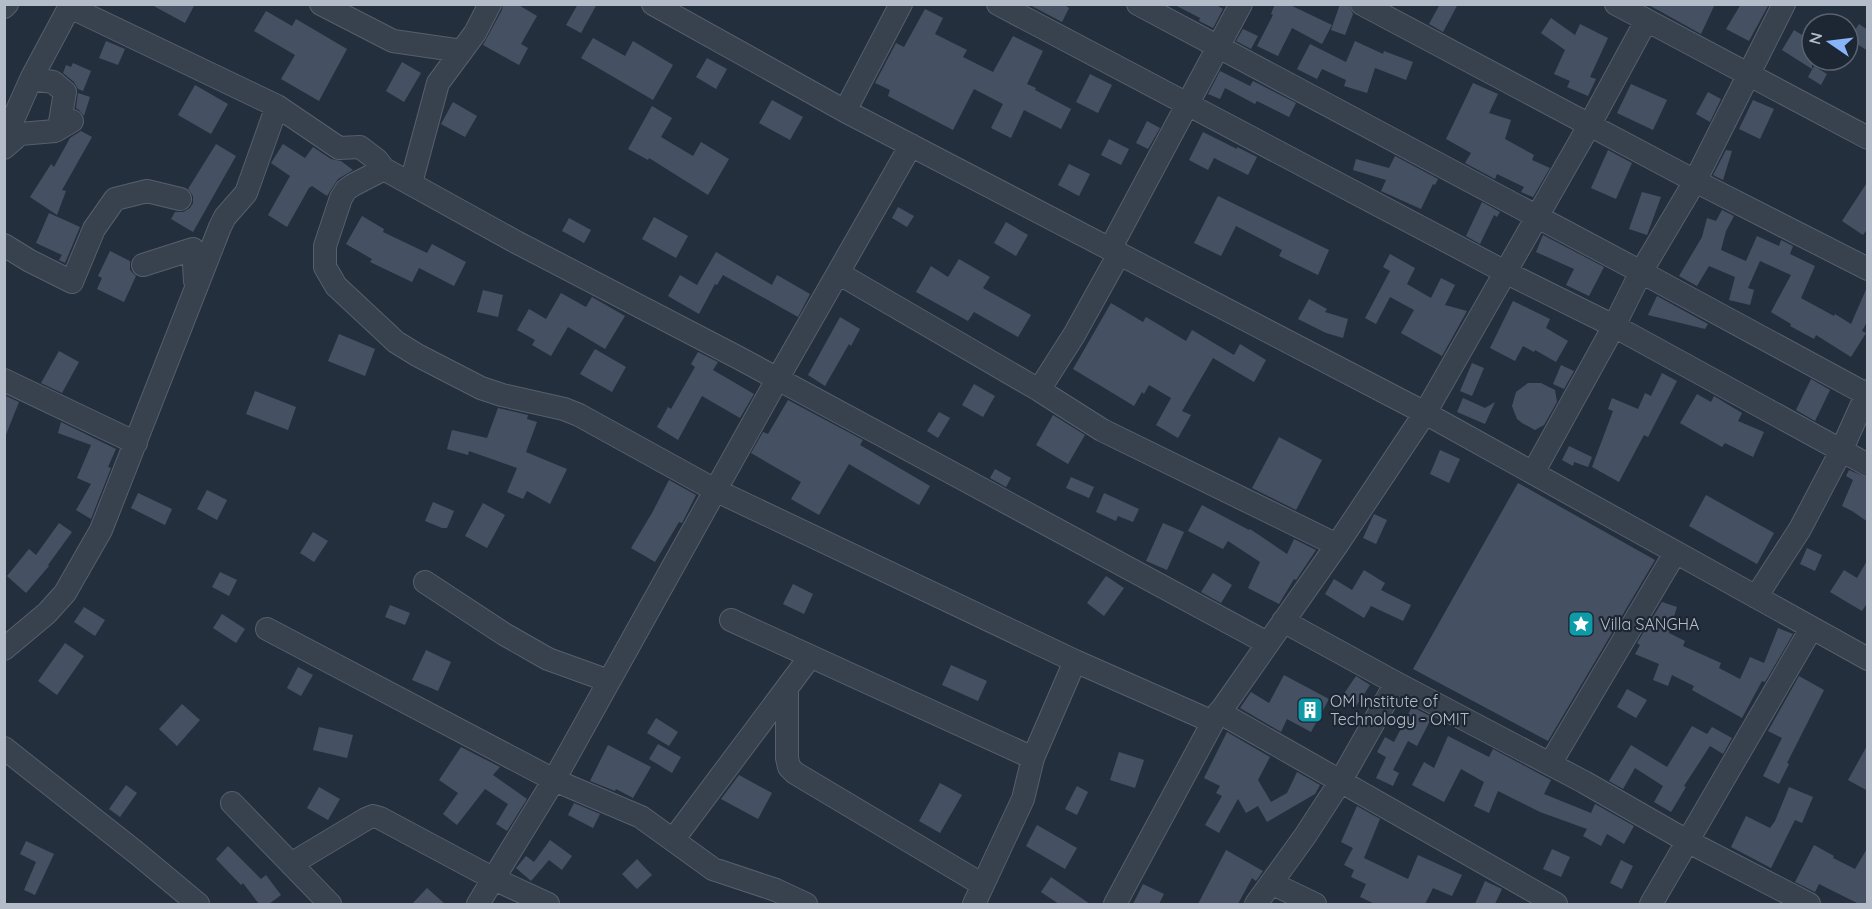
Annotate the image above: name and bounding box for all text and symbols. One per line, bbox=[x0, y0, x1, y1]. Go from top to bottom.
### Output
north arrow bbox=[1800, 12, 1860, 72]
text: N bbox=[1804, 30, 1827, 46]
place icon: Villa SANGHA bbox=[1566, 609, 1596, 639]
place label: Villa SANGHA bbox=[1600, 614, 1699, 634]
place label: OM Institute of Technology - OMIT bbox=[1330, 691, 1470, 729]
building icon: OM Institute of Technology - OMIT bbox=[1295, 695, 1325, 725]

